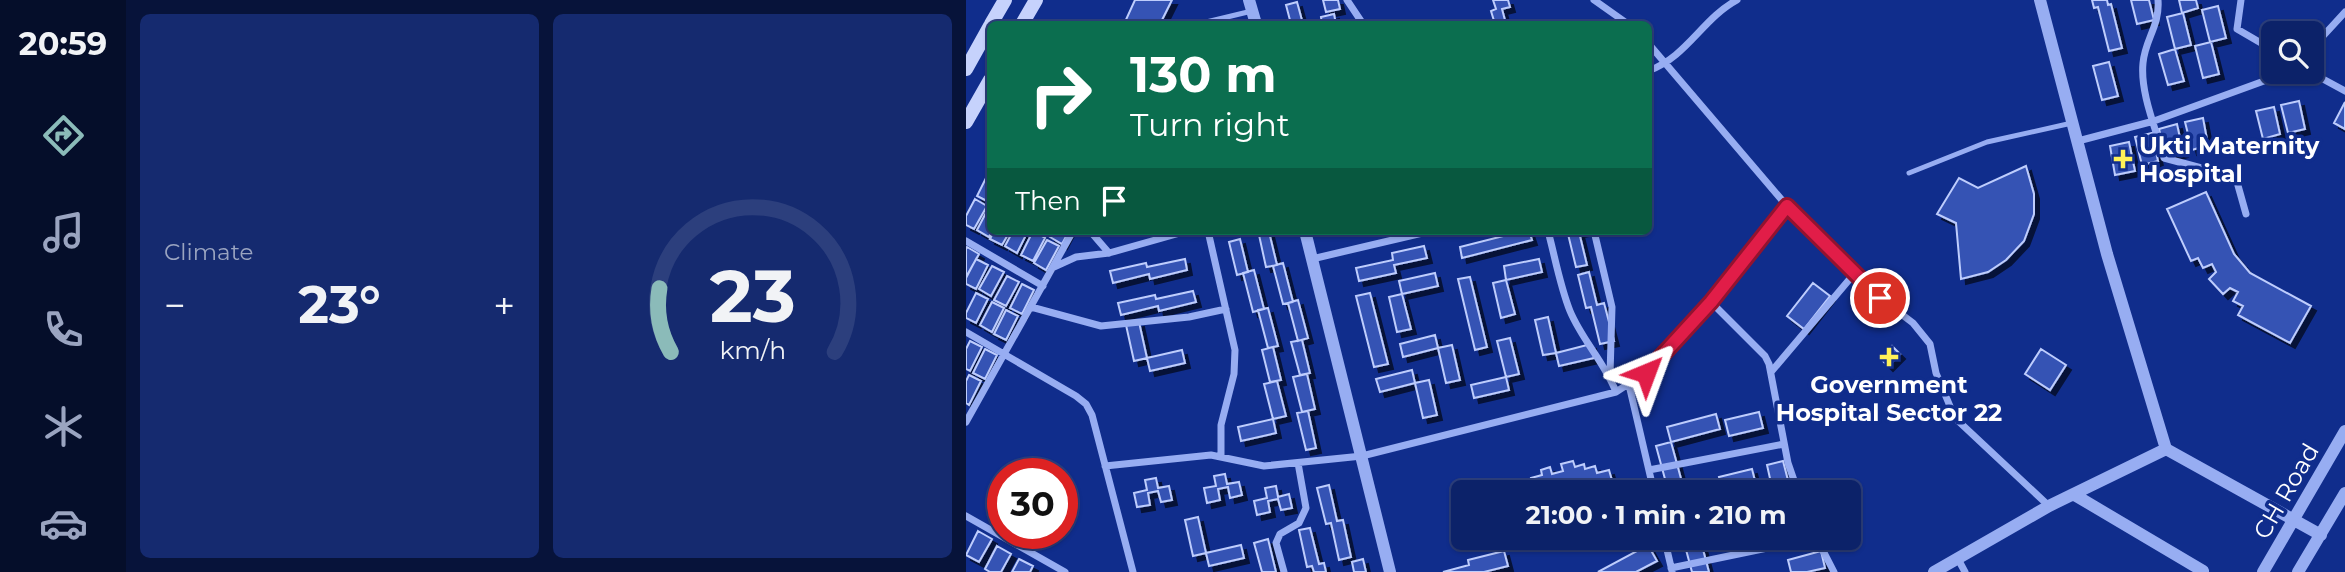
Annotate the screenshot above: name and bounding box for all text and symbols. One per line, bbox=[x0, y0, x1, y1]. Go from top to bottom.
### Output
map controls bbox=[2261, 21, 2324, 84]
button: search bbox=[2261, 21, 2324, 84]
text: 20:59 bbox=[19, 24, 107, 63]
text: 130 m bbox=[1130, 45, 1277, 104]
icon: right bbox=[1015, 49, 1106, 140]
text: Turn right bbox=[1130, 105, 1290, 144]
icon: directions bbox=[39, 111, 88, 160]
place label: Ukti Maternity Hospital bbox=[2139, 131, 2320, 188]
marker: Ukti Maternity Hospital bbox=[2113, 149, 2133, 169]
icon: arrive bbox=[1095, 182, 1133, 220]
text: Then bbox=[1015, 185, 1081, 217]
icon: music bbox=[39, 208, 88, 257]
text: Climate bbox=[164, 238, 253, 266]
text: 23 bbox=[709, 252, 796, 340]
pin bbox=[1850, 268, 1910, 328]
text: 23° bbox=[298, 273, 381, 336]
icon: arrive bbox=[1861, 279, 1899, 317]
text: − bbox=[164, 282, 186, 329]
text: + bbox=[493, 282, 515, 329]
icon: phone bbox=[39, 305, 88, 354]
text: km/h bbox=[719, 335, 786, 365]
position arrow bbox=[1609, 336, 1683, 410]
marker: Government Hospital Sector 22 bbox=[1879, 347, 1899, 367]
place label: Government Hospital Sector 22 bbox=[1776, 370, 2002, 427]
icon: climate bbox=[39, 402, 88, 451]
street label: CH Road bbox=[2247, 438, 2325, 544]
speed limit sign: 30 bbox=[987, 458, 1078, 549]
icon: car bbox=[39, 499, 88, 548]
text: 21:00 · 1 min · 210 m bbox=[1525, 499, 1787, 531]

